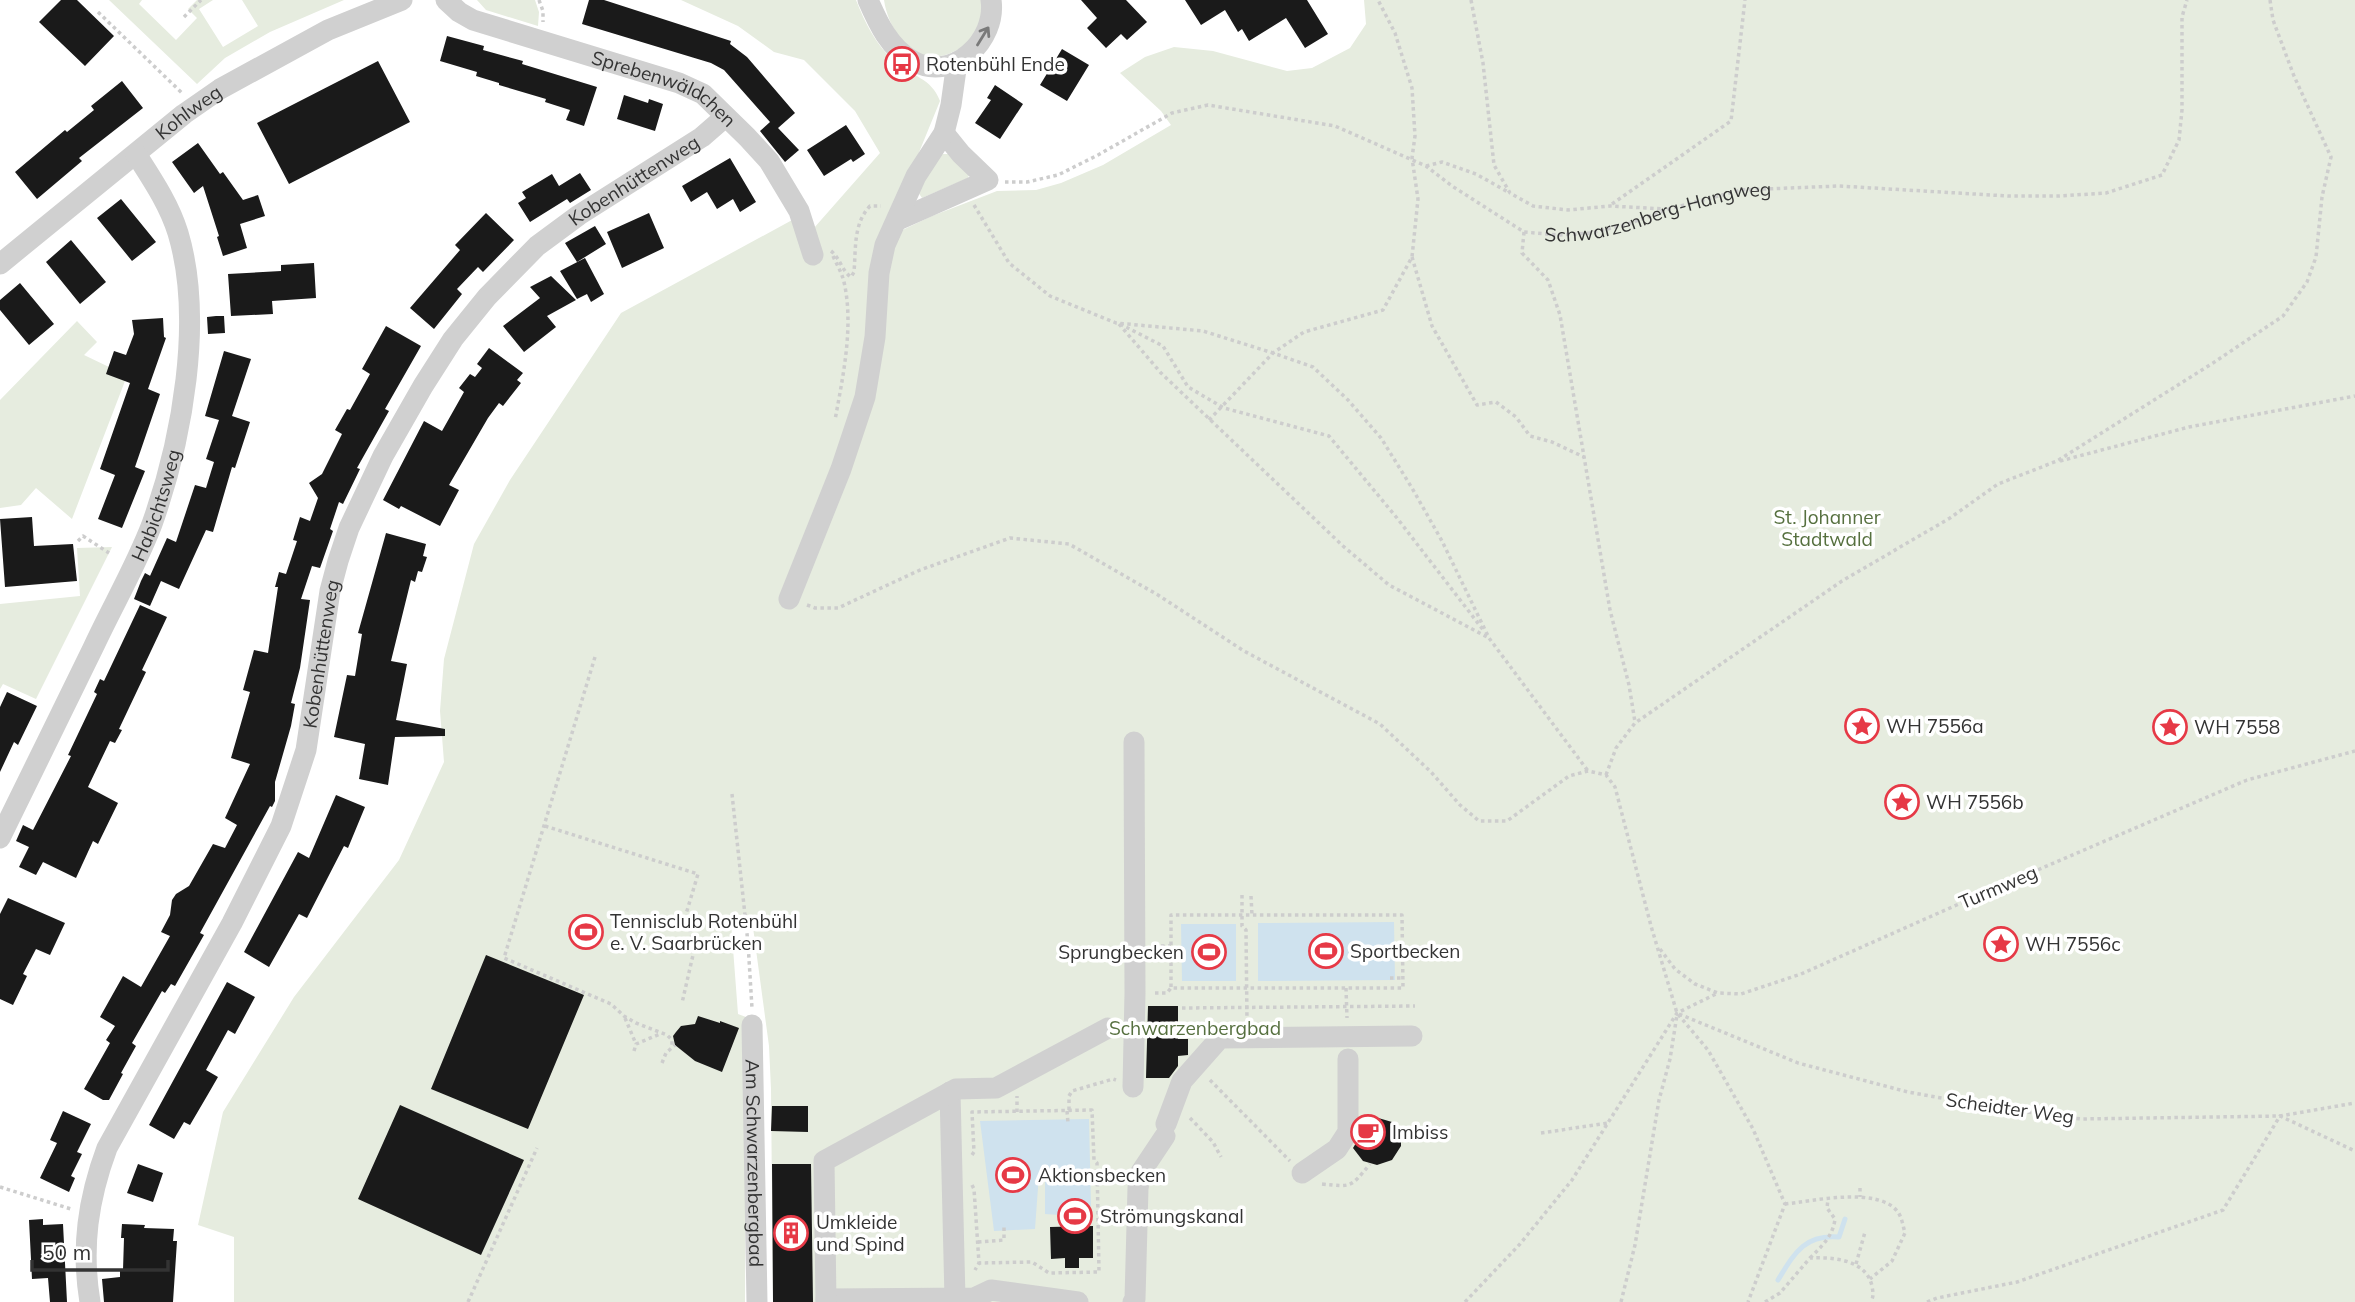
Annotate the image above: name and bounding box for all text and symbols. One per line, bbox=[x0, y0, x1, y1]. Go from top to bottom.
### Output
one-way arrow bbox=[977, 26, 991, 46]
street label: Sprebenwäldchen bbox=[589, 45, 741, 132]
bus stop icon: Rotenbühl Ende bbox=[883, 45, 921, 83]
place label: Rotenbühl Ende bbox=[926, 52, 1065, 76]
street label: Kohlweg bbox=[150, 80, 226, 145]
street label: Kobenhüttenweg bbox=[564, 130, 704, 231]
street label: Schwarzenberg-Hangweg bbox=[1544, 177, 1772, 247]
street label: Habichtsweg bbox=[126, 447, 185, 565]
park label: St. Johanner Stadtwald bbox=[1773, 505, 1881, 551]
street label: Kobenhüttenweg bbox=[297, 577, 345, 730]
place icon: WH 7556a bbox=[1843, 707, 1881, 745]
place icon: WH 7558 bbox=[2151, 708, 2189, 746]
place label: WH 7556a bbox=[1886, 714, 1984, 738]
place label: WH 7558 bbox=[2194, 715, 2280, 739]
place icon: WH 7556b bbox=[1883, 783, 1921, 821]
place label: WH 7556b bbox=[1926, 790, 2024, 814]
street label: Turmweg bbox=[1955, 860, 2041, 914]
place label: Tennisclub Rotenbühl e. V. Saarbrücken bbox=[610, 909, 798, 955]
sports icon: Tennisclub Rotenbühl e. V. Saarbrücken bbox=[567, 913, 605, 951]
place icon: WH 7556c bbox=[1982, 925, 2020, 963]
sports icon: Sportbecken bbox=[1307, 932, 1345, 970]
place label: WH 7556c bbox=[2025, 932, 2121, 956]
sports icon: Sprungbecken bbox=[1190, 933, 1228, 971]
place label: Sportbecken bbox=[1350, 939, 1460, 963]
place label: Sprungbecken bbox=[1058, 940, 1184, 964]
park label: Schwarzenbergbad bbox=[1109, 1016, 1281, 1040]
street label: Am Schwarzenbergbad bbox=[741, 1059, 768, 1267]
street label: Scheidter Weg bbox=[1944, 1087, 2076, 1129]
cafe icon: Imbiss bbox=[1349, 1113, 1387, 1151]
place label: Imbiss bbox=[1392, 1120, 1448, 1144]
sports icon: Aktionsbecken bbox=[994, 1156, 1032, 1194]
place label: Aktionsbecken bbox=[1038, 1163, 1166, 1187]
sports icon: Strömungskanal bbox=[1056, 1197, 1094, 1235]
place label: Strömungskanal bbox=[1100, 1204, 1244, 1228]
place label: Umkleide und Spind bbox=[816, 1210, 905, 1256]
building icon: Umkleide und Spind bbox=[772, 1214, 810, 1252]
scale bar bbox=[32, 1228, 168, 1272]
text: 50 m bbox=[42, 1239, 91, 1265]

